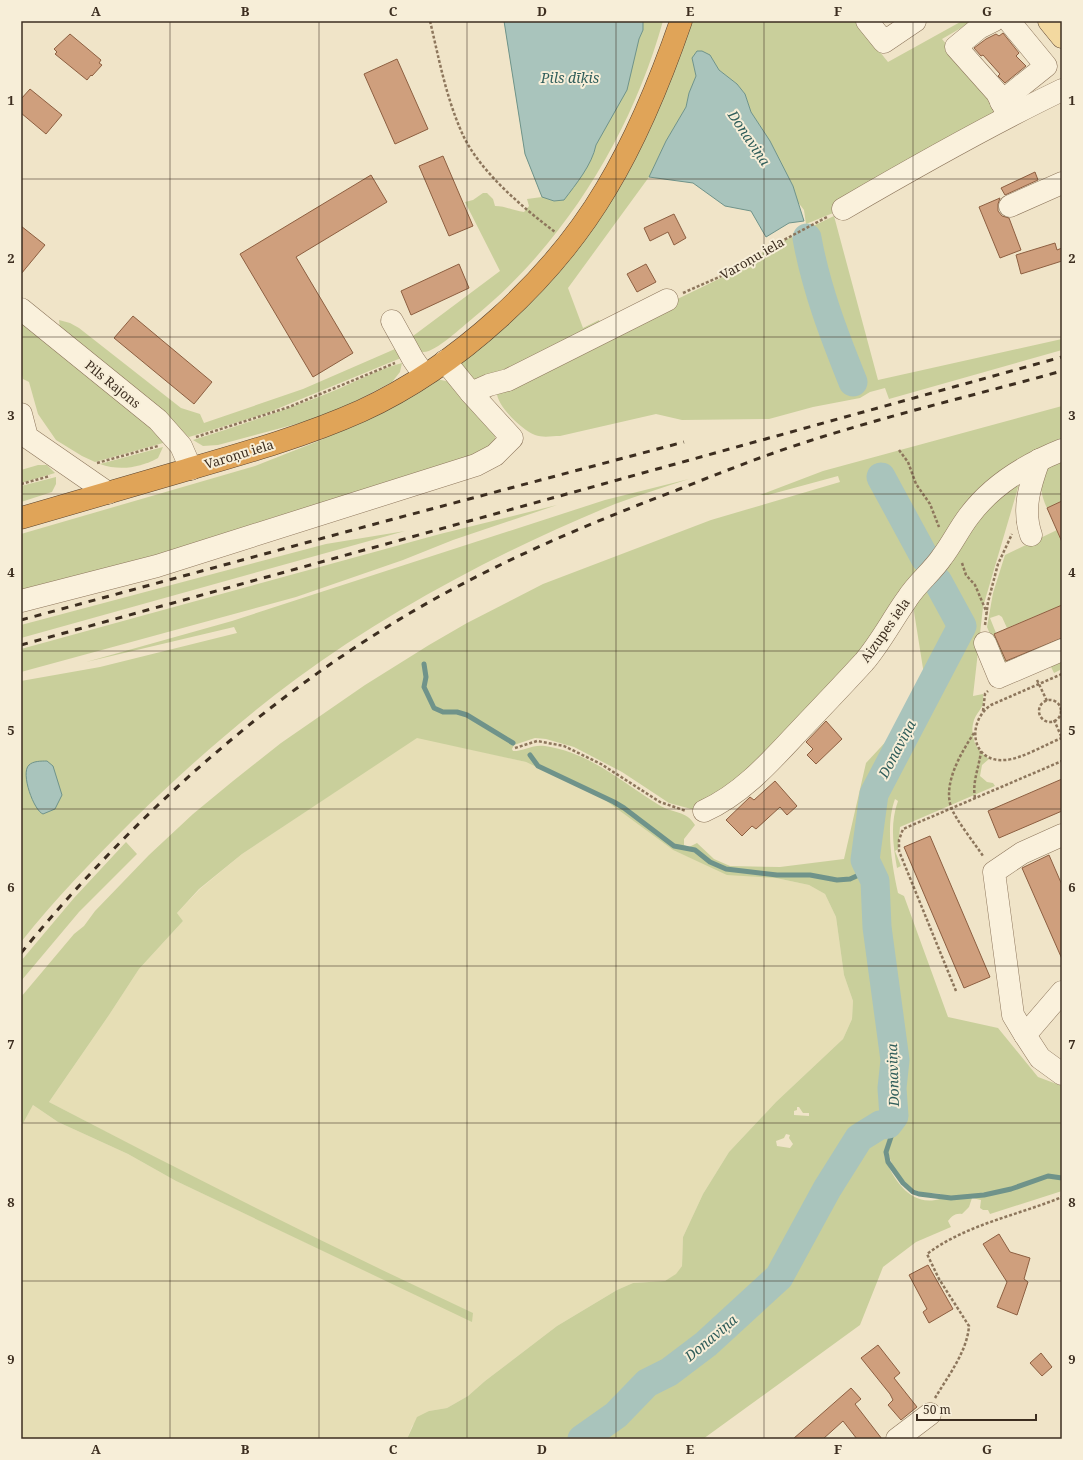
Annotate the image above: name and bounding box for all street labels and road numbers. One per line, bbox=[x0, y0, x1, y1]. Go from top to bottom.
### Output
street label: Varoņu iela bbox=[717, 232, 787, 284]
street label: Pils Rajons bbox=[81, 356, 145, 412]
street label: Varoņu iela bbox=[202, 435, 276, 473]
street label: Aizupes iela bbox=[856, 594, 914, 666]

